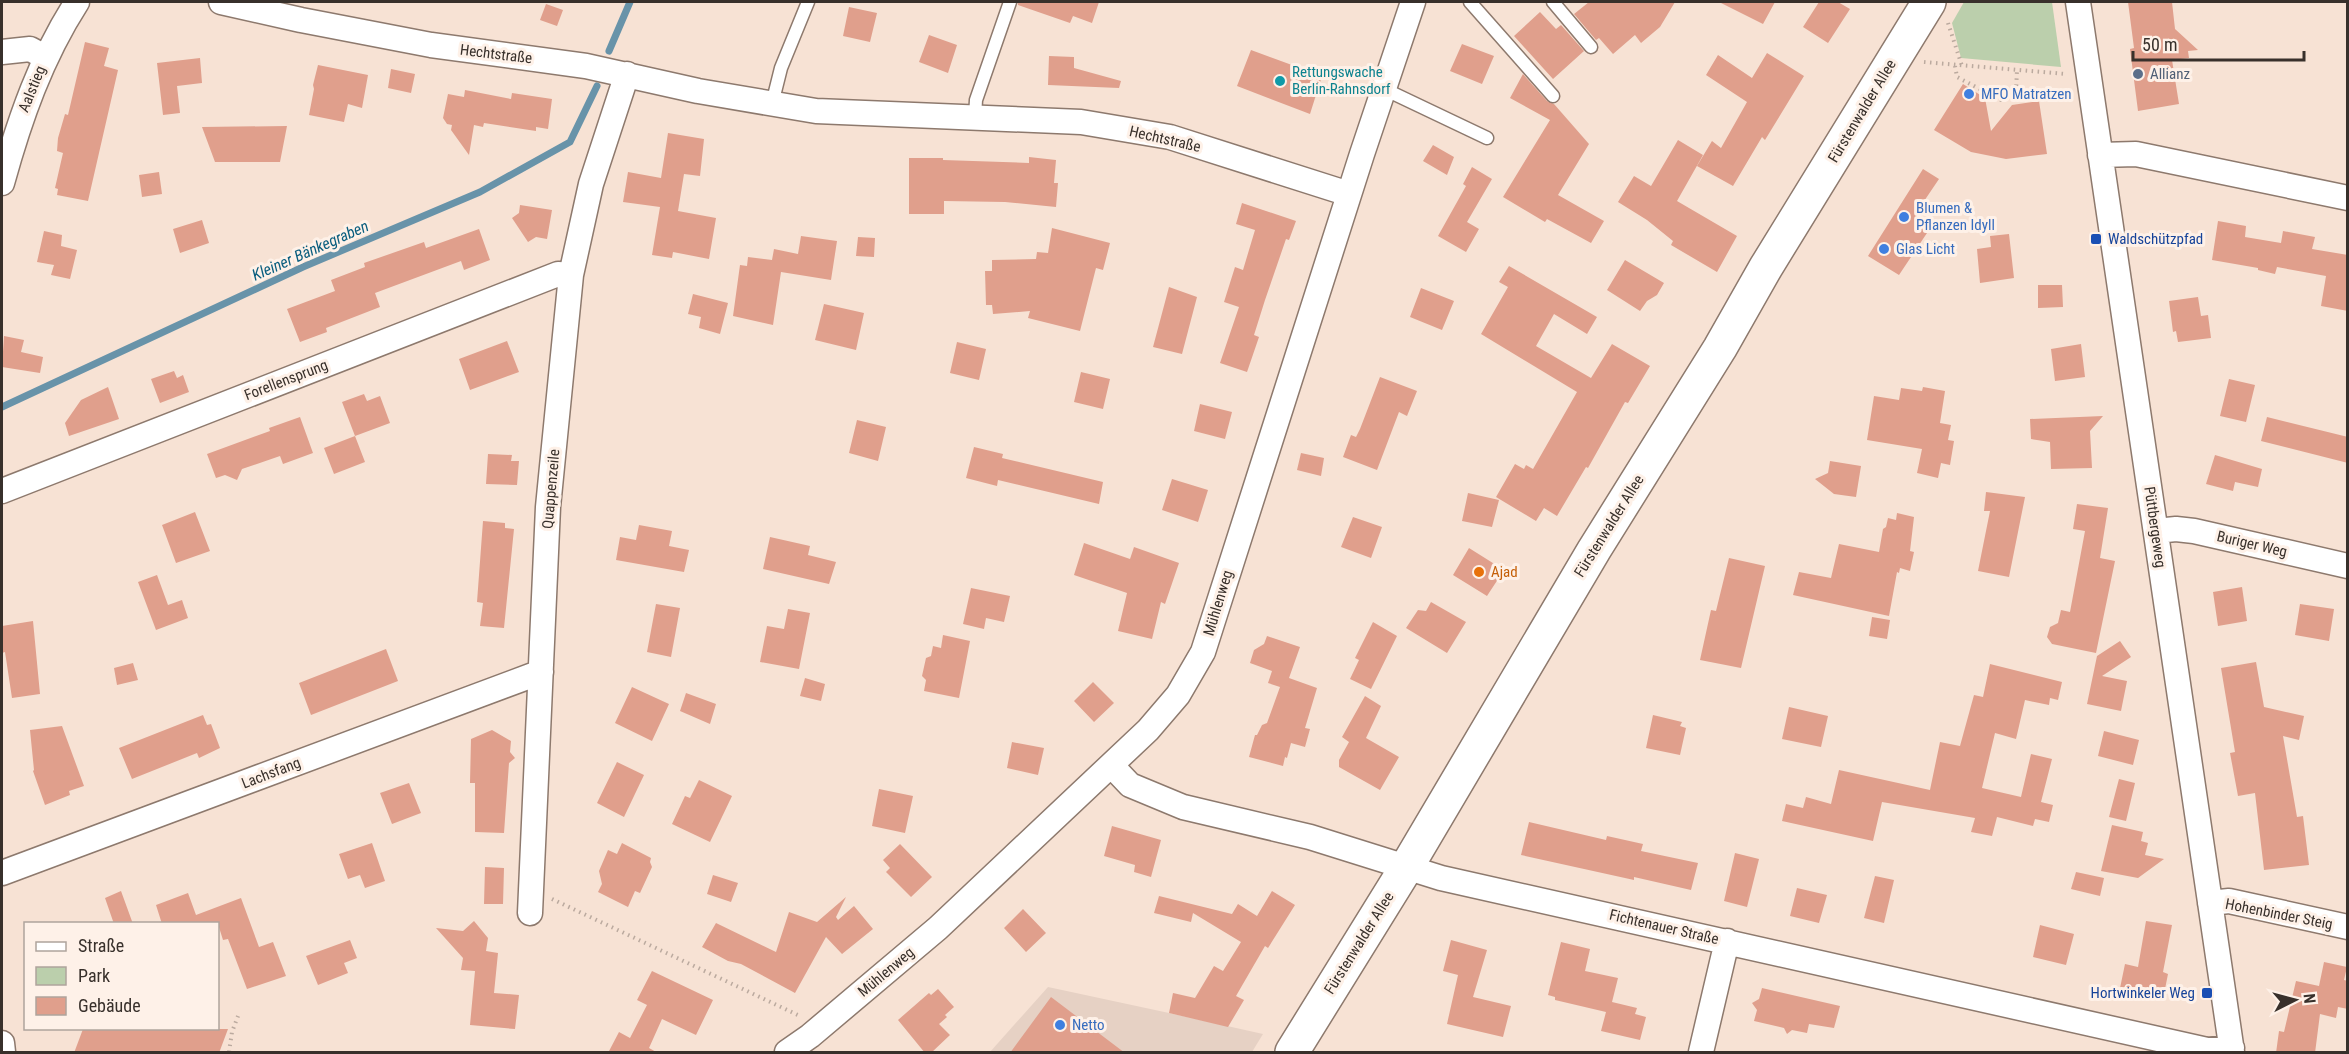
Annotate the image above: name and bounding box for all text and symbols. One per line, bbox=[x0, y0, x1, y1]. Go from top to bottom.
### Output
scale bar bbox=[2133, 24, 2304, 62]
text: 50 m bbox=[2142, 34, 2177, 55]
street label: Hechtstraße bbox=[459, 41, 533, 67]
street label: Fürstenwalder Allee bbox=[1824, 56, 1900, 166]
street label: Aalstieg bbox=[15, 63, 49, 115]
place label: Rettungswache Berlin-Rahnsdorf bbox=[1292, 63, 1391, 98]
place label: Allianz bbox=[2150, 65, 2190, 83]
marker: Allianz bbox=[2131, 67, 2145, 81]
marker: Rettungswache Berlin-Rahnsdorf bbox=[1273, 74, 1287, 88]
place label: MFO Matratzen bbox=[1981, 85, 2072, 103]
marker: MFO Matratzen bbox=[1962, 87, 1976, 101]
street label: Hechtstraße bbox=[1128, 122, 1202, 156]
place label: Blumen & Pflanzen Idyll bbox=[1916, 199, 1995, 234]
marker: Blumen & Pflanzen Idyll bbox=[1897, 210, 1911, 224]
water label: Kleiner Bänkegraben bbox=[249, 216, 371, 285]
place label: Waldschützpfad bbox=[2108, 230, 2203, 248]
marker: Waldschützpfad bbox=[2089, 232, 2103, 246]
place label: Glas Licht bbox=[1896, 240, 1955, 258]
marker: Glas Licht bbox=[1877, 242, 1891, 256]
street label: Forellensprung bbox=[242, 356, 330, 404]
street label: Quappenzeile bbox=[539, 448, 563, 530]
street label: Fürstenwalder Allee bbox=[1570, 472, 1648, 580]
street label: Püttbergeweg bbox=[2140, 485, 2170, 569]
street label: Buriger Weg bbox=[2215, 527, 2289, 561]
place label: Ajad bbox=[1491, 563, 1518, 581]
marker: Ajad bbox=[1472, 565, 1486, 579]
street label: Mühlenweg bbox=[1199, 568, 1237, 638]
street label: Lachsfang bbox=[239, 753, 303, 793]
street label: Fürstenwalder Allee bbox=[1320, 889, 1398, 997]
street label: Hohenbinder Steig bbox=[2224, 895, 2334, 933]
street label: Fichtenauer Straße bbox=[1608, 906, 1720, 948]
legend bbox=[24, 922, 219, 1030]
text: Straße bbox=[78, 935, 124, 956]
street label: Mühlenweg bbox=[854, 943, 918, 1001]
text: Park bbox=[78, 965, 110, 986]
north arrow bbox=[2265, 970, 2325, 1030]
place label: Hortwinkeler Weg bbox=[2091, 984, 2195, 1002]
marker: Hortwinkeler Weg bbox=[2200, 986, 2214, 1000]
text: N bbox=[2299, 993, 2319, 1004]
text: Gebäude bbox=[78, 995, 141, 1016]
place label: Netto bbox=[1072, 1016, 1105, 1034]
marker: Netto bbox=[1053, 1018, 1067, 1032]

